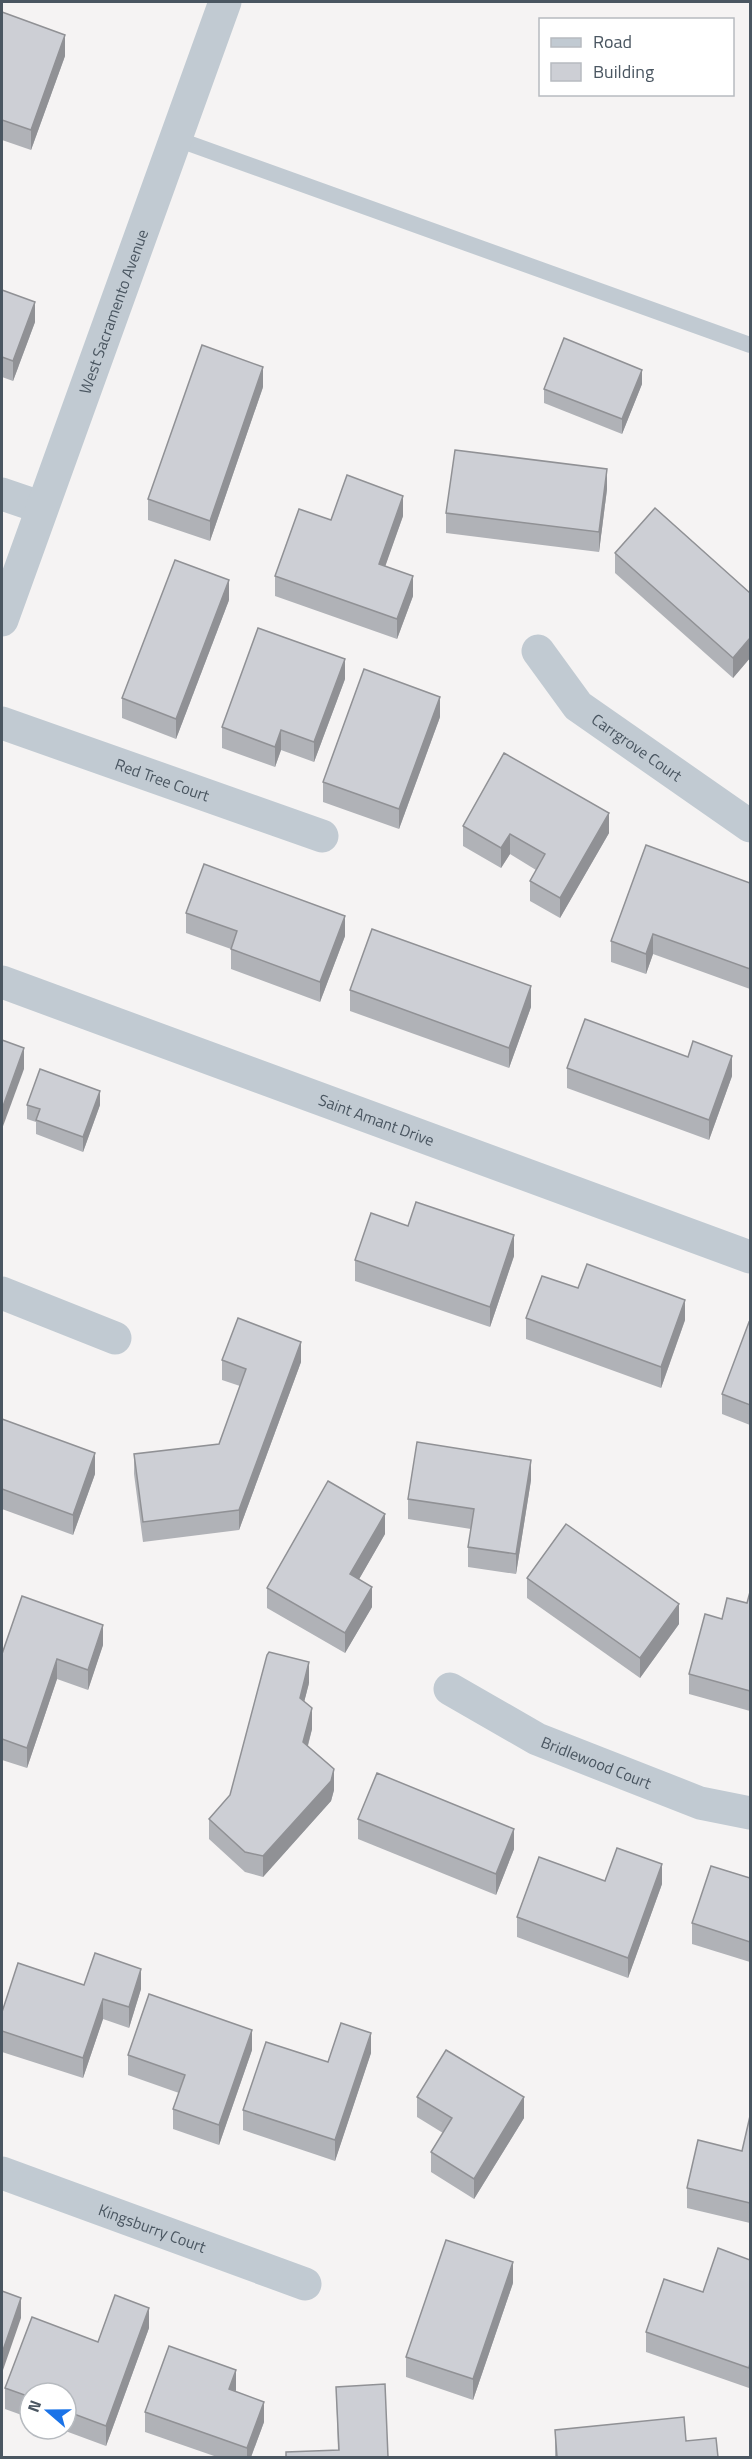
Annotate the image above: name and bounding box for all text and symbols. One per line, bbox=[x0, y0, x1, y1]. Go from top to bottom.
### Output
legend bbox=[539, 18, 734, 96]
text: Road bbox=[593, 28, 632, 55]
text: Building bbox=[593, 58, 654, 85]
street label: West Sacramento Avenue bbox=[73, 226, 154, 397]
street label: Carrgrove Court bbox=[587, 707, 687, 787]
street label: Red Tree Court bbox=[112, 752, 213, 807]
street label: Saint Amant Drive bbox=[315, 1087, 438, 1152]
street label: Bridlewood Court bbox=[538, 1730, 655, 1795]
street label: Kingsburry Court bbox=[95, 2197, 210, 2259]
north arrow bbox=[18, 2381, 78, 2441]
text: N bbox=[21, 2397, 47, 2415]

